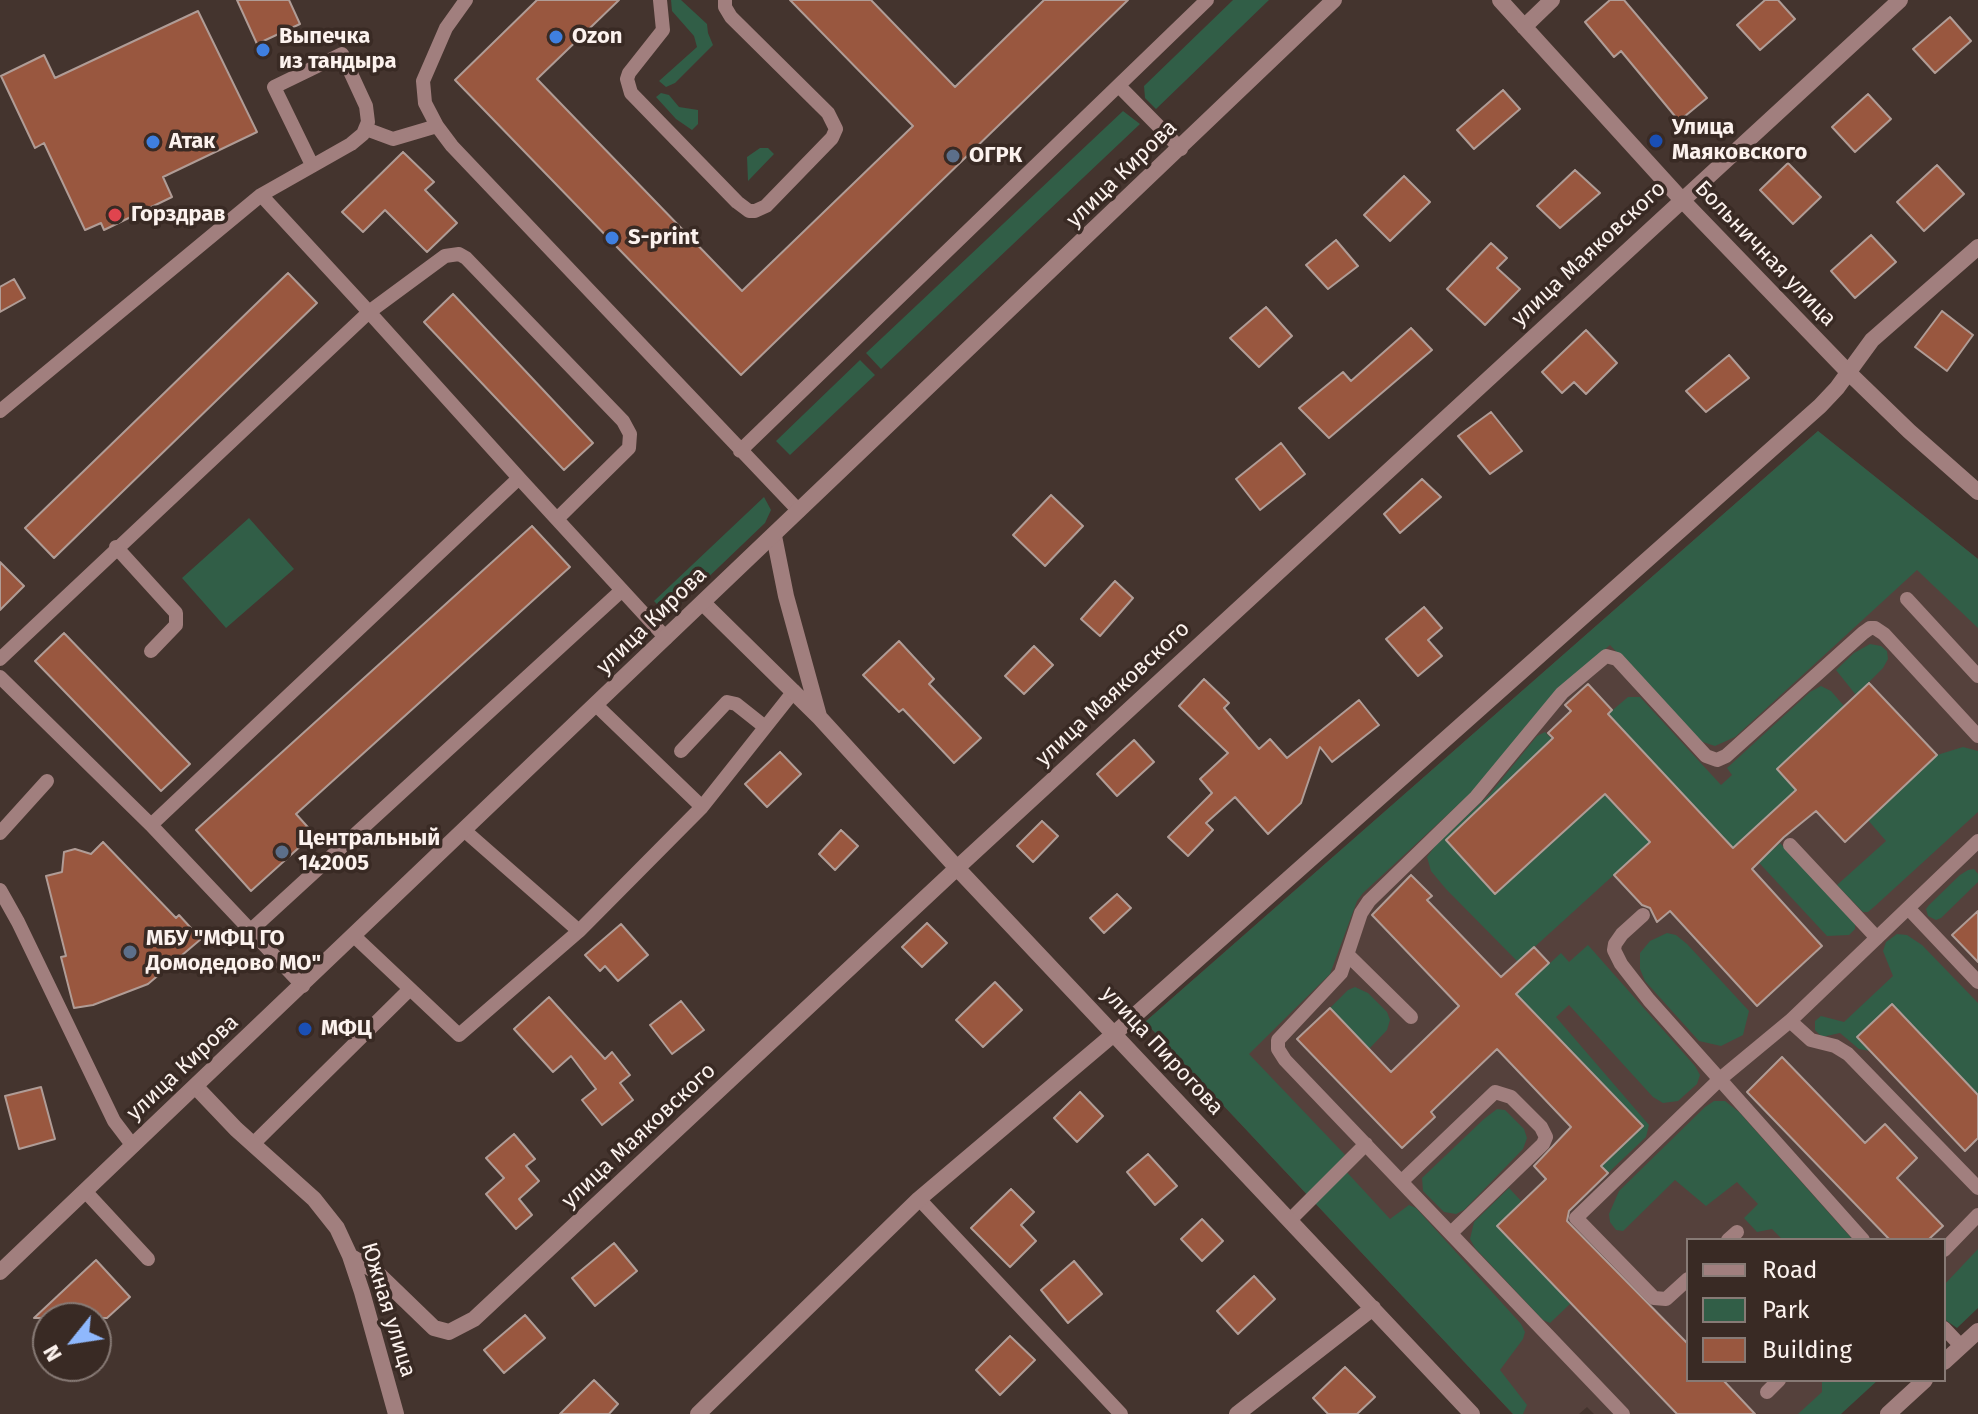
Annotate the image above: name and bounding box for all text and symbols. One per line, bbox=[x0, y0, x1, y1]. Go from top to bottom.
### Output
place label: Выпечка из тандыра bbox=[279, 24, 397, 76]
place label: Ozon bbox=[572, 24, 622, 50]
marker: Ozon bbox=[547, 28, 565, 46]
marker: Выпечка из тандыра bbox=[254, 41, 272, 59]
street label: улица Кирова bbox=[1061, 115, 1183, 233]
place label: Улица Маяковского bbox=[1672, 115, 1807, 166]
place label: Атак bbox=[169, 129, 215, 155]
marker: Улица Маяковского bbox=[1647, 132, 1665, 150]
marker: Атак bbox=[144, 133, 162, 151]
place label: ОГРК bbox=[969, 143, 1022, 169]
marker: ОГРК bbox=[944, 147, 962, 165]
street label: улица Маяковского bbox=[1506, 176, 1672, 332]
street label: Больничная улица bbox=[1689, 176, 1841, 332]
place label: Горздрав bbox=[131, 202, 226, 228]
marker: Горздрав bbox=[106, 206, 124, 224]
place label: S-print bbox=[628, 225, 699, 251]
marker: S-print bbox=[603, 229, 621, 247]
street label: улица Кирова bbox=[591, 562, 713, 680]
street label: улица Маяковского bbox=[1030, 616, 1196, 772]
place label: Центральный 142005 bbox=[298, 826, 440, 878]
marker: Центральный 142005 bbox=[273, 843, 291, 861]
place label: МБУ "МФЦ ГО Домодедово МО" bbox=[146, 926, 321, 978]
marker: МБУ "МФЦ ГО Домодедово МО" bbox=[121, 943, 139, 961]
street label: улица Пирогова bbox=[1095, 981, 1229, 1121]
street label: улица Кирова bbox=[122, 1009, 244, 1127]
place label: МФЦ bbox=[321, 1016, 372, 1042]
marker: МФЦ bbox=[296, 1020, 314, 1038]
street label: улица Маяковского bbox=[556, 1058, 722, 1214]
legend bbox=[1686, 1238, 1946, 1382]
street label: Южная улица bbox=[355, 1239, 421, 1381]
text: Road bbox=[1762, 1256, 1817, 1284]
text: Park bbox=[1762, 1296, 1809, 1324]
north arrow bbox=[32, 1302, 112, 1382]
text: Building bbox=[1762, 1336, 1852, 1364]
text: N bbox=[37, 1340, 68, 1366]

